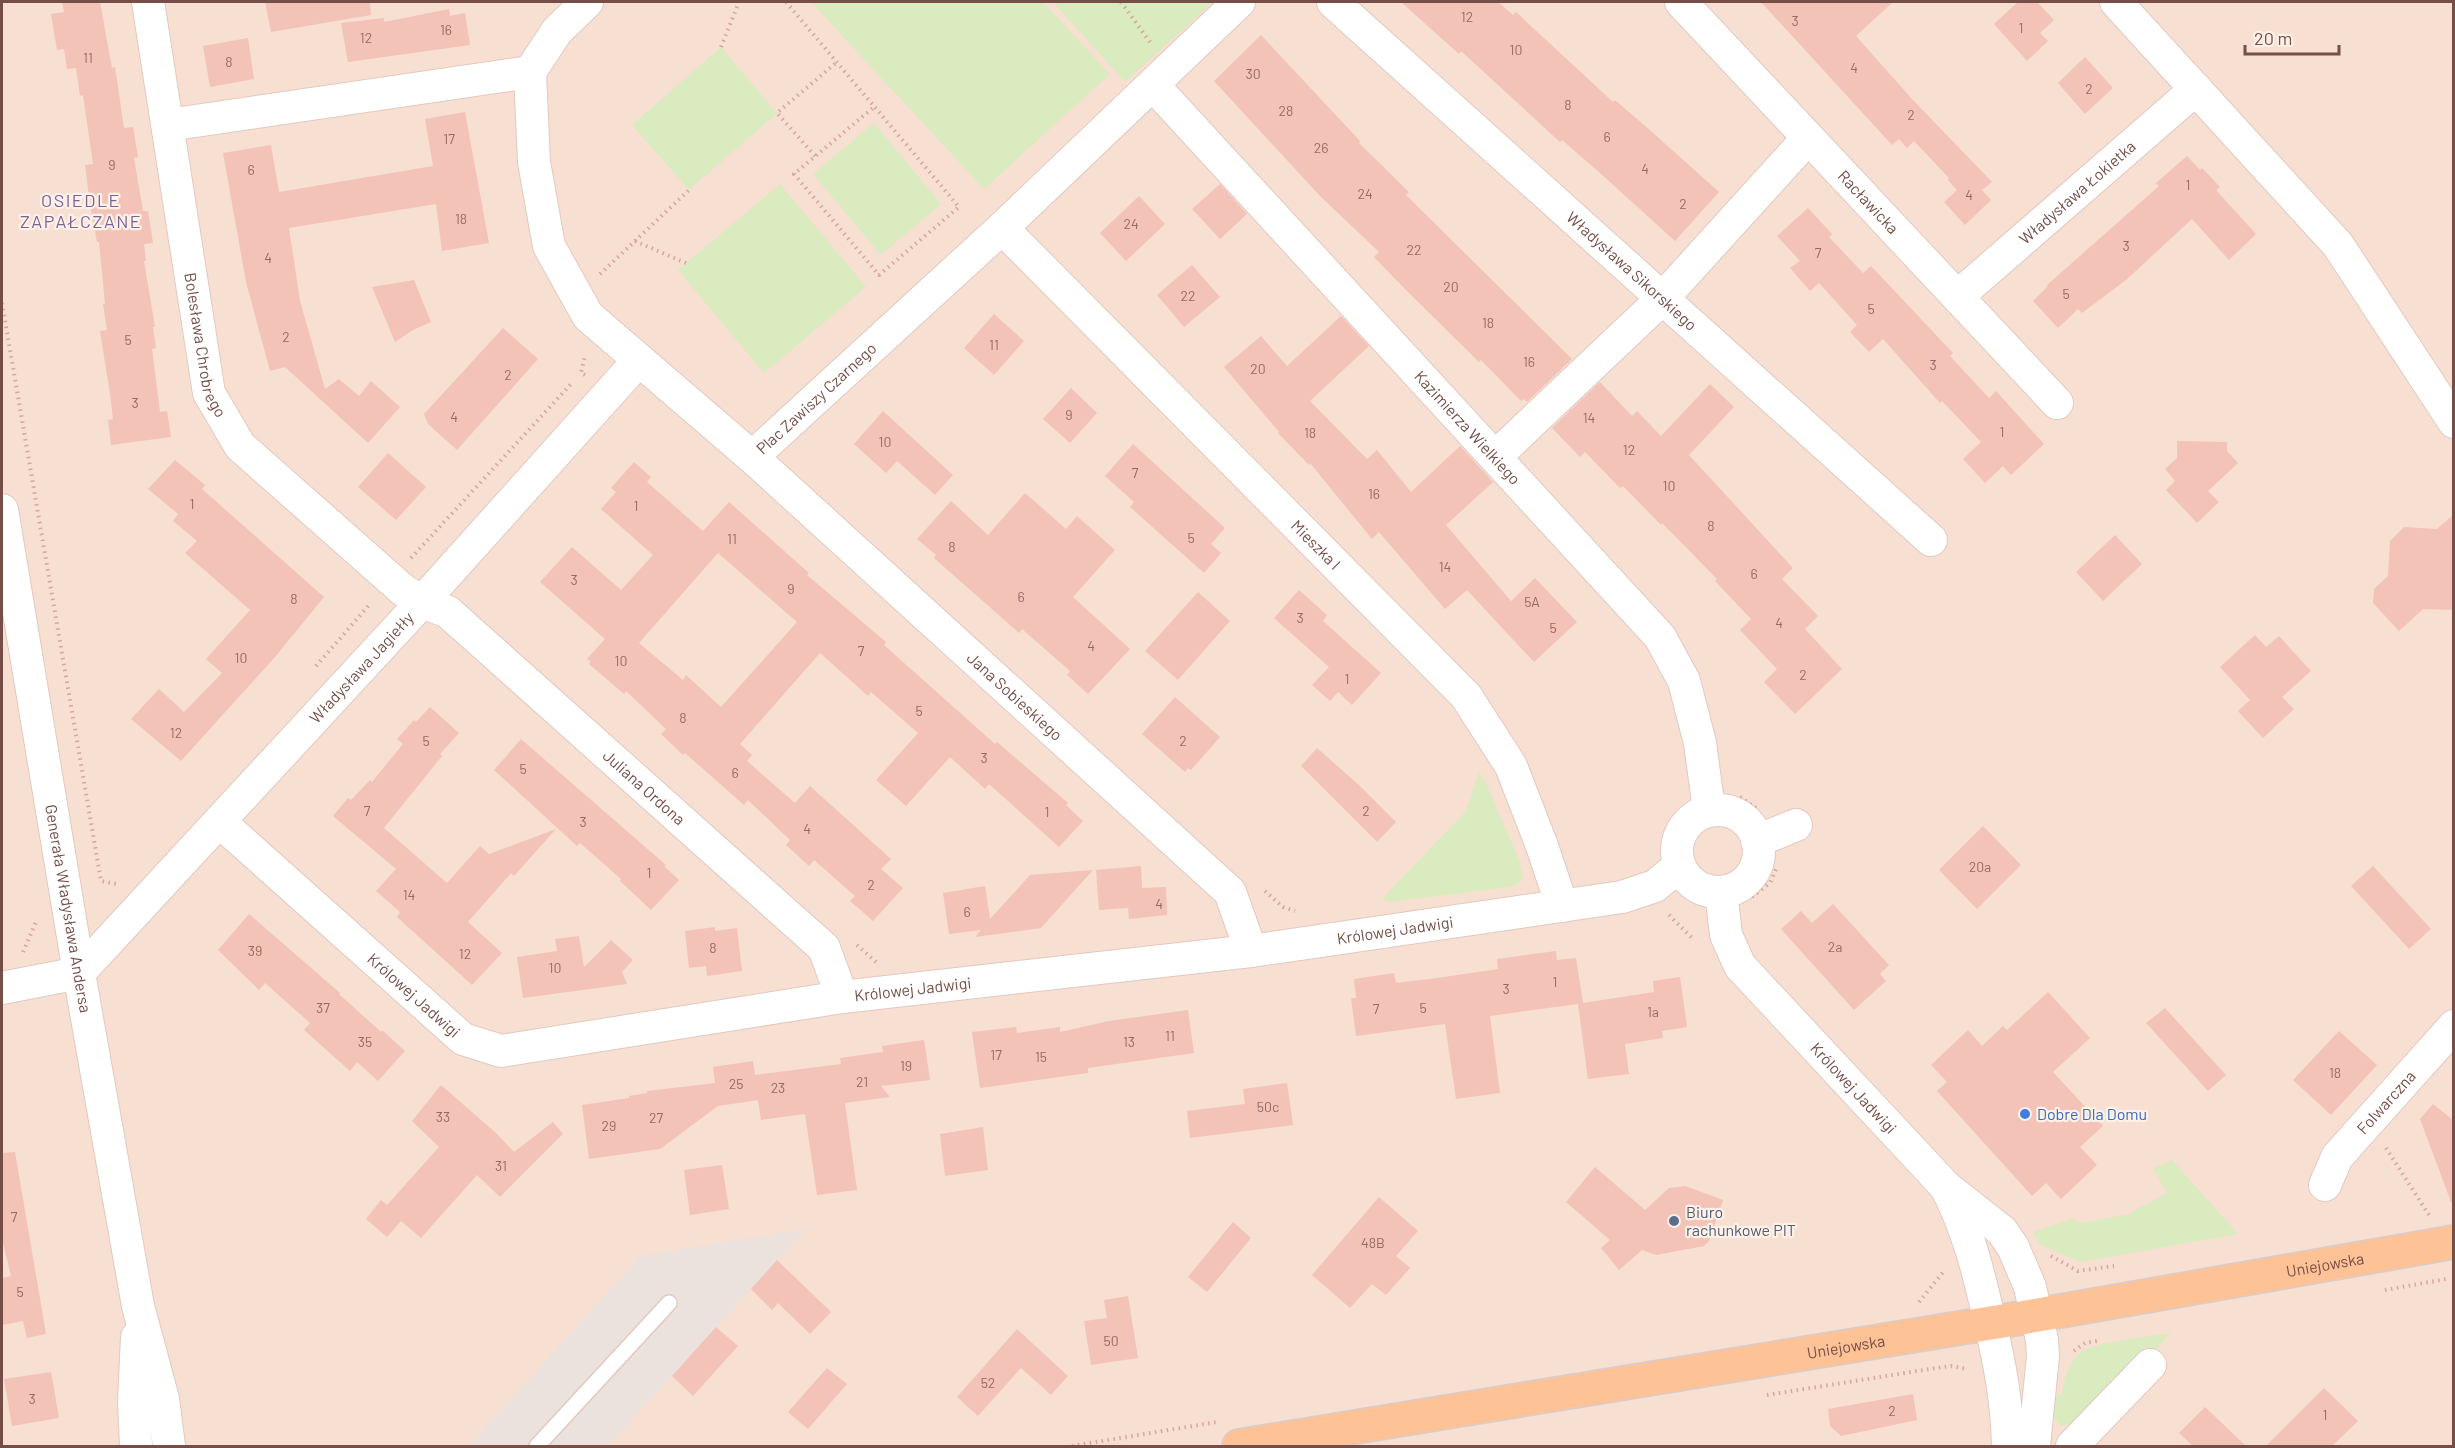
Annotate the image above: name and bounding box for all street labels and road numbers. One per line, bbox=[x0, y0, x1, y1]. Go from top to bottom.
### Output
street label: Władysława Łokietka bbox=[2015, 136, 2139, 248]
street label: Racławicka bbox=[1835, 166, 1903, 237]
street label: Władysława Sikorskiego bbox=[1563, 207, 1701, 334]
street label: Bolesława Chrobrego bbox=[181, 271, 231, 420]
street label: Plac Zawiszy Czarnego bbox=[752, 338, 880, 458]
street label: Kazimierza Wielkiego bbox=[1411, 366, 1525, 488]
street label: Mieszka I bbox=[1288, 516, 1345, 573]
street label: Władysława Jagiełły bbox=[305, 607, 417, 727]
street label: Jana Sobieskiego bbox=[963, 648, 1067, 744]
street label: Juliana Ordona bbox=[599, 745, 690, 829]
street label: Generała Władysława Andersa bbox=[42, 803, 96, 1014]
street label: Królowej Jadwigi bbox=[1335, 912, 1454, 947]
street label: Królowej Jadwigi bbox=[364, 949, 464, 1041]
street label: Królowej Jadwigi bbox=[853, 973, 972, 1005]
street label: Królowej Jadwigi bbox=[1807, 1038, 1901, 1137]
street label: Folwarczna bbox=[2352, 1066, 2419, 1137]
street label: Uniejowska bbox=[2284, 1248, 2365, 1280]
street label: Uniejowska bbox=[1805, 1330, 1886, 1362]

